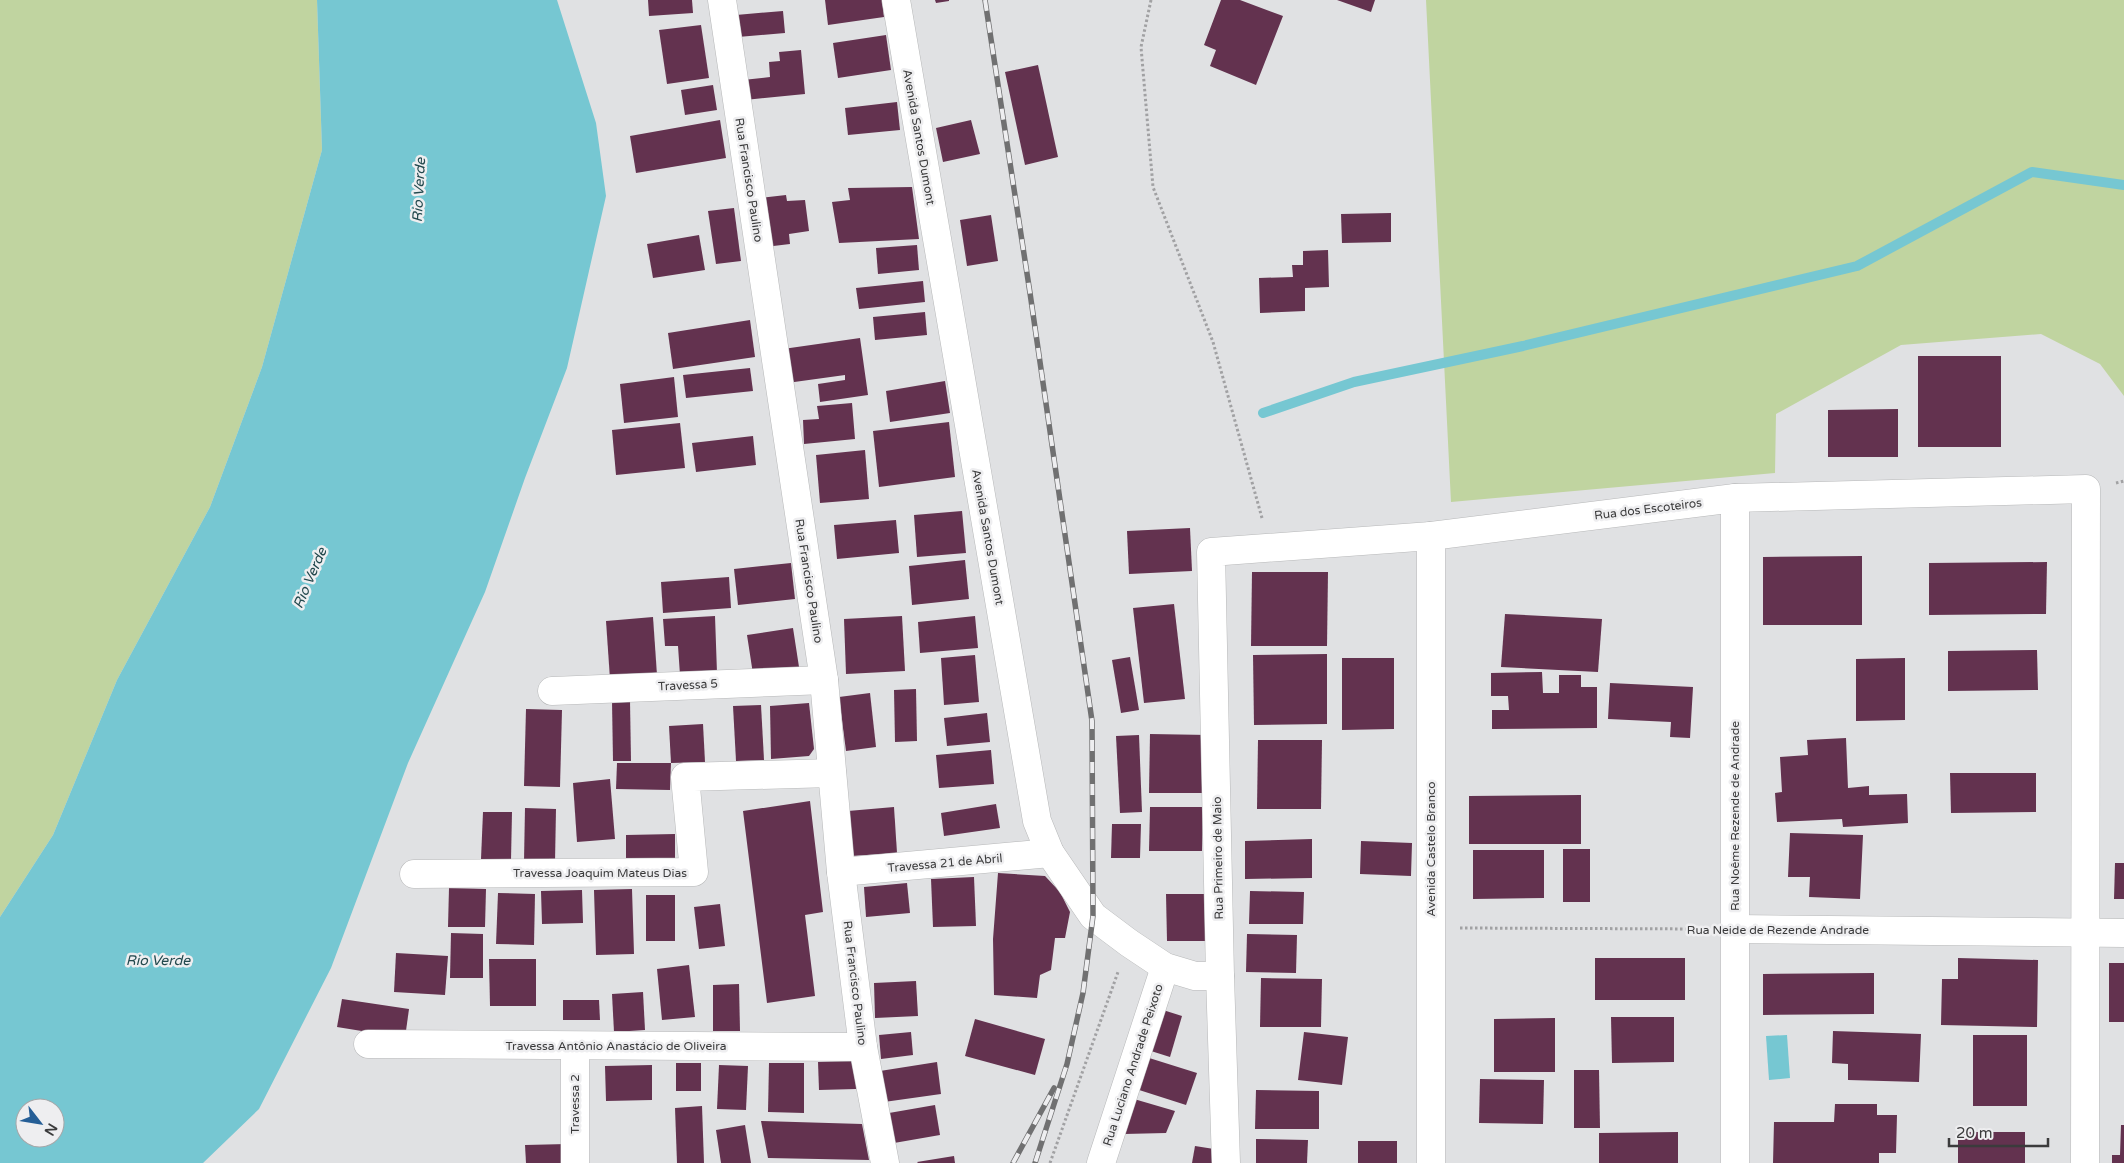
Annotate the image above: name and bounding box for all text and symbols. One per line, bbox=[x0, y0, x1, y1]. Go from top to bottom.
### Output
street label: Avenida Santos Dumont bbox=[900, 68, 938, 206]
street label: Rua Francisco Paulino bbox=[732, 117, 766, 243]
water label: Rio Verde bbox=[409, 156, 429, 223]
street label: Avenida Santos Dumont bbox=[969, 468, 1007, 606]
street label: Rua dos Escoteiros bbox=[1593, 495, 1703, 523]
street label: Rua Francisco Paulino bbox=[792, 518, 826, 644]
water label: Rio Verde bbox=[290, 544, 331, 611]
street label: Travessa 5 bbox=[658, 676, 718, 694]
street label: Rua Noême Rezende de Andrade bbox=[1728, 721, 1742, 911]
street label: Avenida Castelo Branco bbox=[1424, 781, 1438, 917]
street label: Rua Primeiro de Maio bbox=[1210, 796, 1226, 920]
street label: Travessa 21 de Abril bbox=[887, 851, 1003, 875]
street label: Travessa Joaquim Mateus Dias bbox=[513, 866, 687, 880]
street label: Rua Francisco Paulino bbox=[840, 920, 870, 1046]
street label: Rua Neide de Rezende Andrade bbox=[1687, 923, 1869, 937]
water label: Rio Verde bbox=[126, 952, 191, 969]
street label: Rua Luciano Andrade Peixoto bbox=[1100, 982, 1166, 1148]
street label: Travessa Antônio Anastácio de Oliveira bbox=[505, 1039, 727, 1053]
street label: Travessa 2 bbox=[568, 1074, 582, 1134]
north arrow bbox=[15, 1098, 65, 1148]
scale bar bbox=[1949, 1116, 2048, 1148]
text: N bbox=[41, 1120, 61, 1139]
text: 20 m bbox=[1956, 1124, 1993, 1142]

